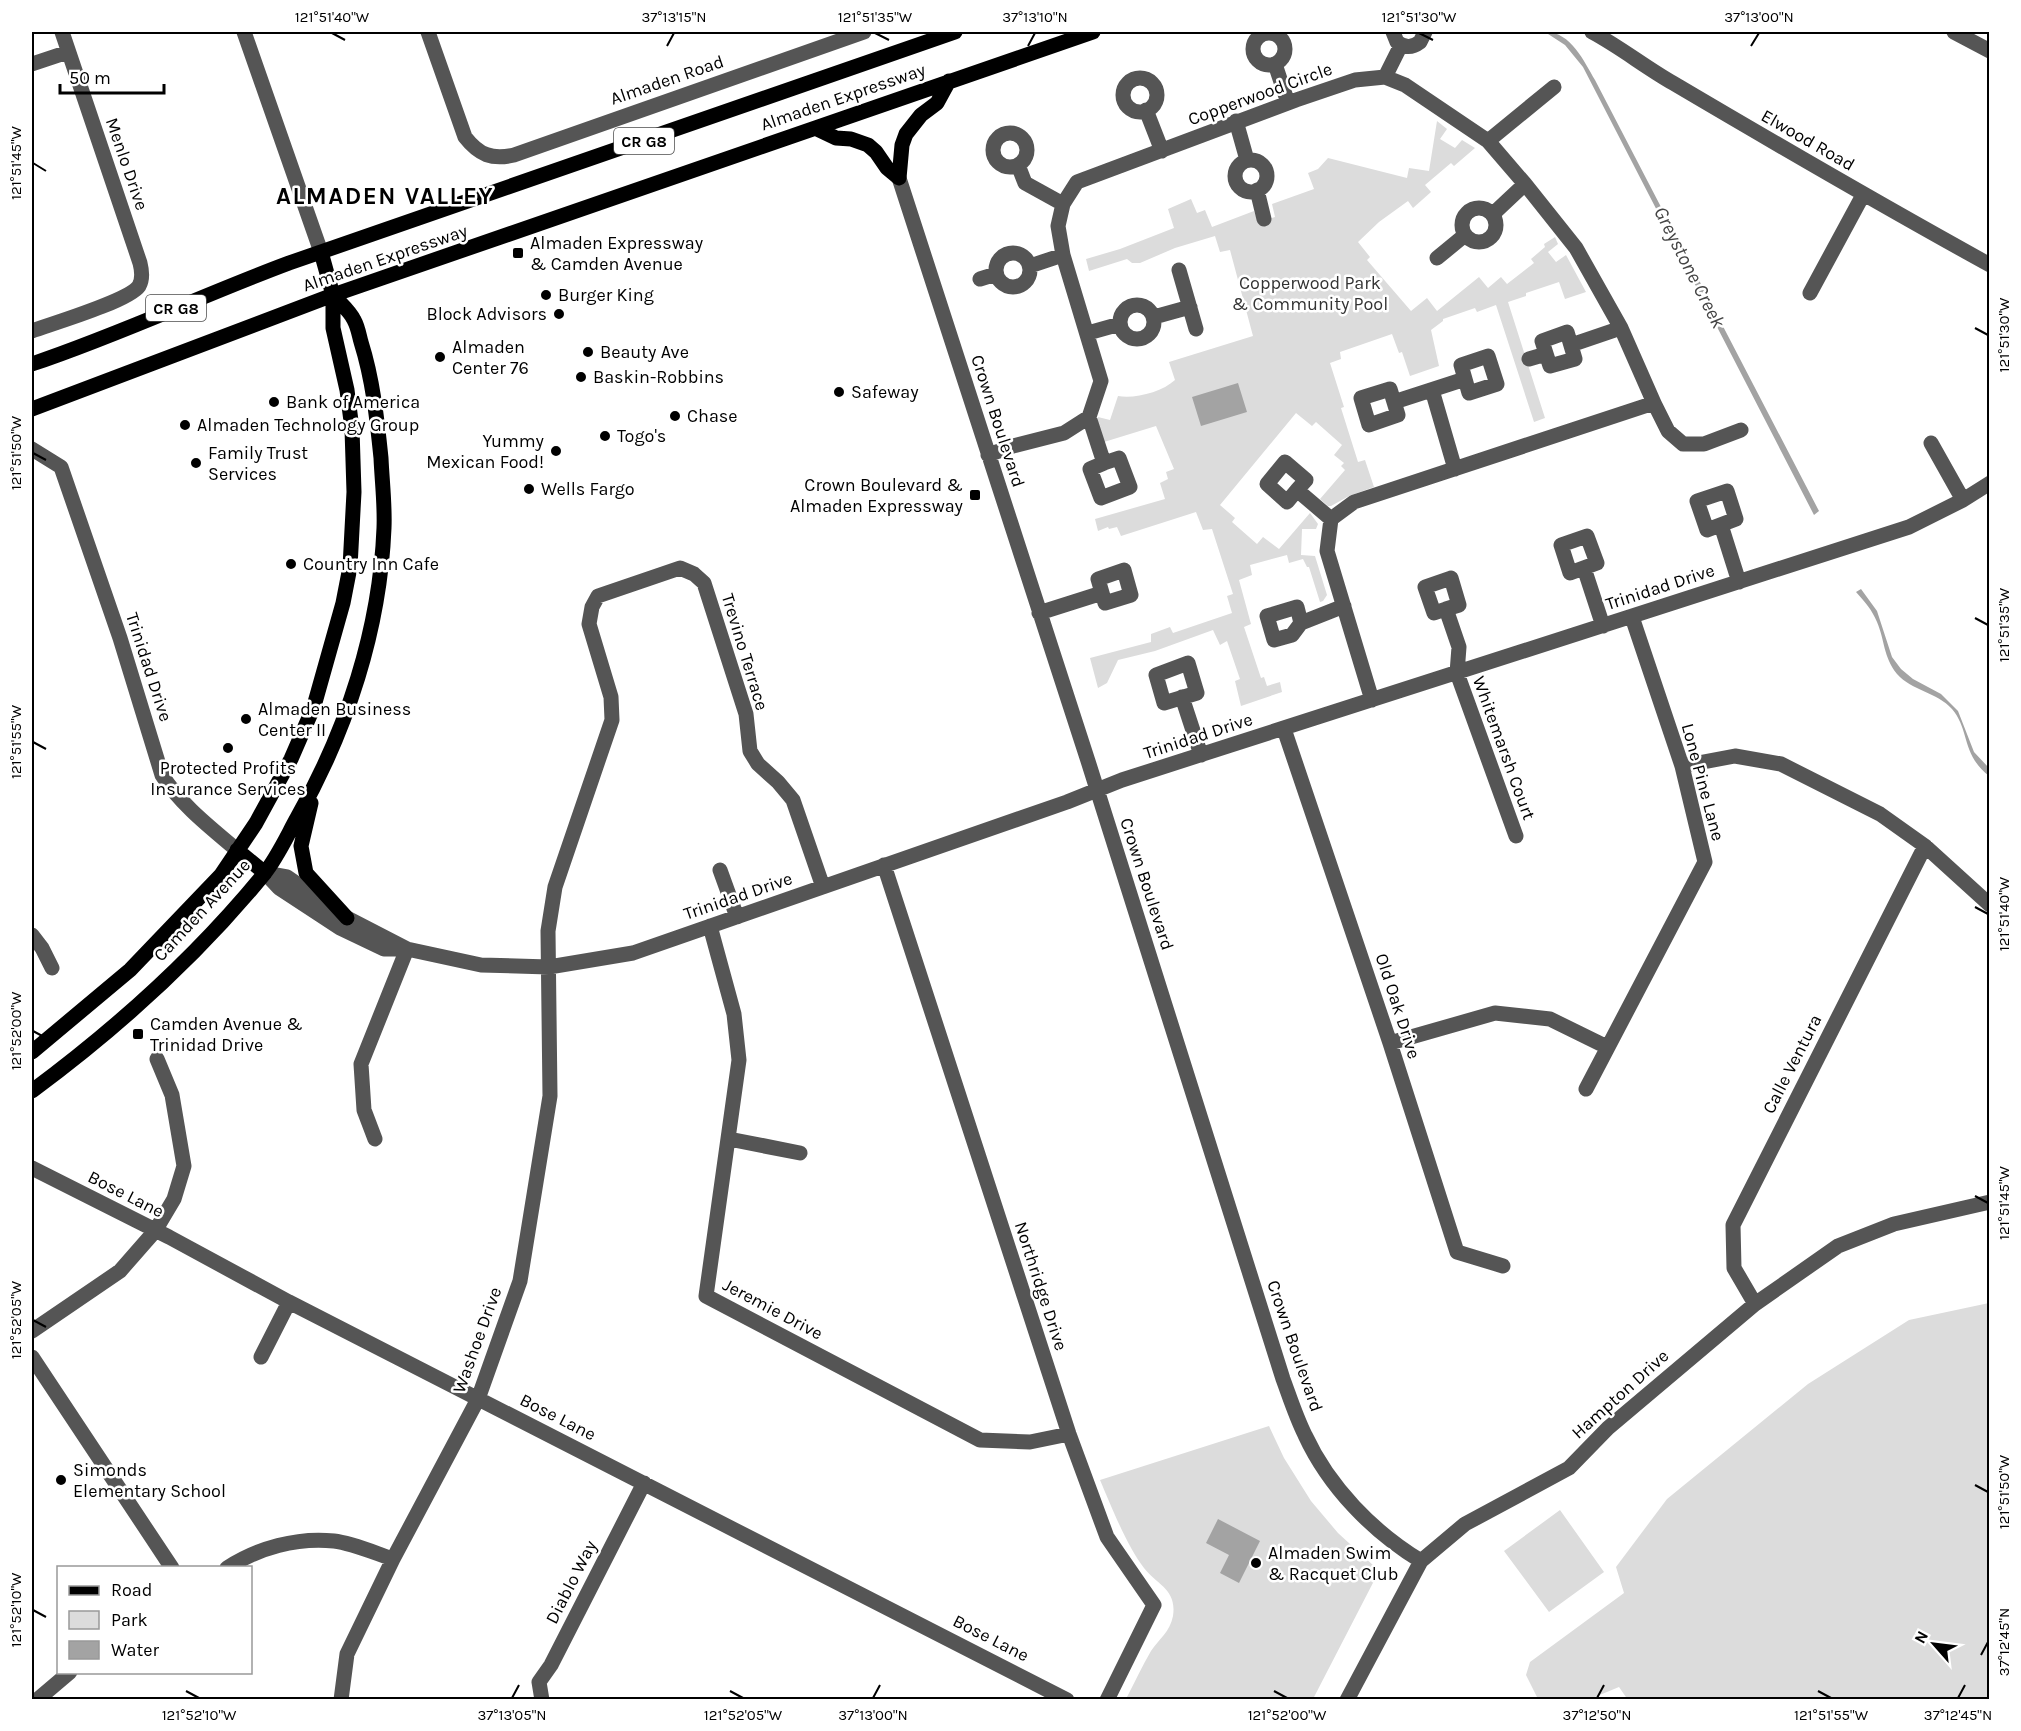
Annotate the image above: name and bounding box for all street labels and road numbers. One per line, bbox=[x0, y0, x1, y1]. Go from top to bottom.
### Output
street label: Almaden Road bbox=[607, 50, 727, 110]
street label: Almaden Expressway bbox=[758, 58, 929, 136]
street label: Copperwood Circle bbox=[1185, 58, 1335, 130]
street label: Elwood Road bbox=[1757, 104, 1859, 176]
street label: Menlo Drive bbox=[101, 115, 153, 213]
road number: CR G8 bbox=[614, 128, 674, 154]
street label: Almaden Expressway bbox=[300, 219, 471, 297]
road number: CR G8 bbox=[146, 295, 206, 321]
street label: Crown Boulevard bbox=[966, 352, 1030, 490]
street label: Trinidad Drive bbox=[1603, 559, 1717, 615]
street label: Trevino Terrace bbox=[717, 591, 773, 713]
street label: Trinidad Drive bbox=[121, 610, 177, 724]
street label: Whitemarsh Court bbox=[1468, 673, 1540, 823]
street label: Trinidad Drive bbox=[1141, 708, 1255, 764]
street label: Lone Pine Lane bbox=[1677, 721, 1729, 843]
street label: Crown Boulevard bbox=[1115, 815, 1179, 953]
street label: Camden Avenue bbox=[149, 854, 255, 966]
street label: Trinidad Drive bbox=[681, 867, 795, 925]
street label: Old Oak Drive bbox=[1371, 950, 1425, 1062]
street label: Calle Ventura bbox=[1758, 1011, 1826, 1117]
street label: Bose Lane bbox=[84, 1165, 168, 1223]
street label: Northridge Drive bbox=[1010, 1219, 1072, 1353]
street label: Jeremie Drive bbox=[719, 1273, 827, 1345]
street label: Crown Boulevard bbox=[1262, 1277, 1328, 1415]
street label: Washoe Drive bbox=[448, 1284, 506, 1396]
street label: Hampton Drive bbox=[1567, 1345, 1673, 1443]
street label: Bose Lane bbox=[516, 1388, 600, 1446]
street label: Diablo Way bbox=[541, 1536, 602, 1627]
street label: Bose Lane bbox=[949, 1609, 1033, 1667]

